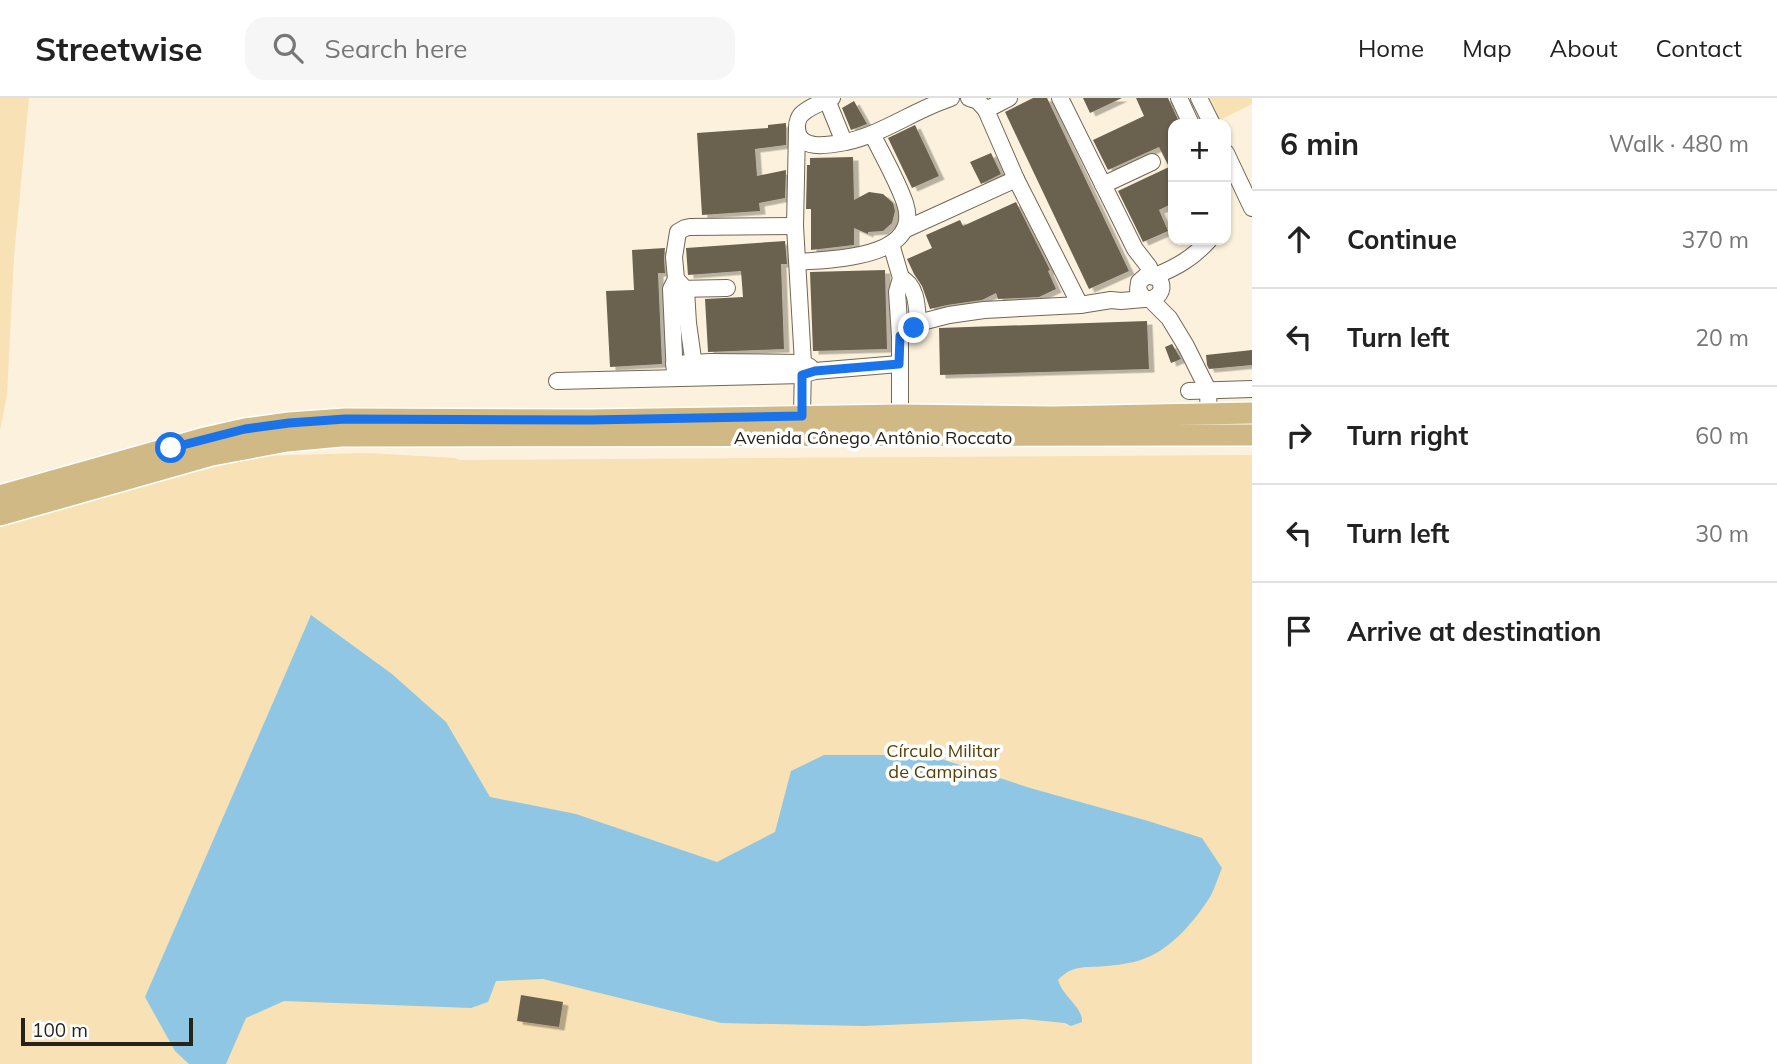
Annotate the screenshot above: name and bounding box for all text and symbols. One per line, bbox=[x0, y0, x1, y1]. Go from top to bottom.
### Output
search box bbox=[245, 17, 735, 80]
text: Streetwise bbox=[35, 28, 203, 69]
icon: search bbox=[269, 29, 307, 67]
text: Search here bbox=[325, 32, 467, 65]
text: Home bbox=[1358, 33, 1424, 63]
text: Map bbox=[1462, 33, 1512, 63]
text: About bbox=[1550, 33, 1618, 63]
text: Contact bbox=[1656, 33, 1742, 63]
map controls bbox=[1168, 119, 1231, 245]
button: + bbox=[1168, 119, 1231, 182]
text: 6 min bbox=[1280, 125, 1359, 163]
text: Walk · 480 m bbox=[1609, 129, 1749, 158]
button: − bbox=[1168, 182, 1231, 245]
icon: ahead bbox=[1280, 220, 1318, 258]
text: Continue bbox=[1347, 223, 1457, 256]
text: 370 m bbox=[1681, 225, 1749, 254]
route end bbox=[898, 312, 929, 343]
icon: left bbox=[1280, 318, 1318, 356]
text: Turn left bbox=[1347, 321, 1449, 354]
text: 20 m bbox=[1695, 323, 1749, 352]
icon: right bbox=[1280, 416, 1318, 454]
text: Turn right bbox=[1347, 419, 1468, 452]
text: 60 m bbox=[1695, 421, 1749, 450]
street label: Avenida Cônego Antônio Roccato bbox=[734, 426, 1012, 449]
route start bbox=[155, 432, 186, 463]
icon: left bbox=[1280, 514, 1318, 552]
text: Turn left bbox=[1347, 517, 1449, 550]
text: 30 m bbox=[1695, 519, 1749, 548]
icon: arrive bbox=[1280, 612, 1318, 650]
text: Arrive at destination bbox=[1347, 615, 1602, 648]
park label: Círculo Militar de Campinas bbox=[886, 739, 1000, 783]
scale bar bbox=[21, 1015, 192, 1047]
text: 100 m bbox=[32, 1018, 88, 1042]

